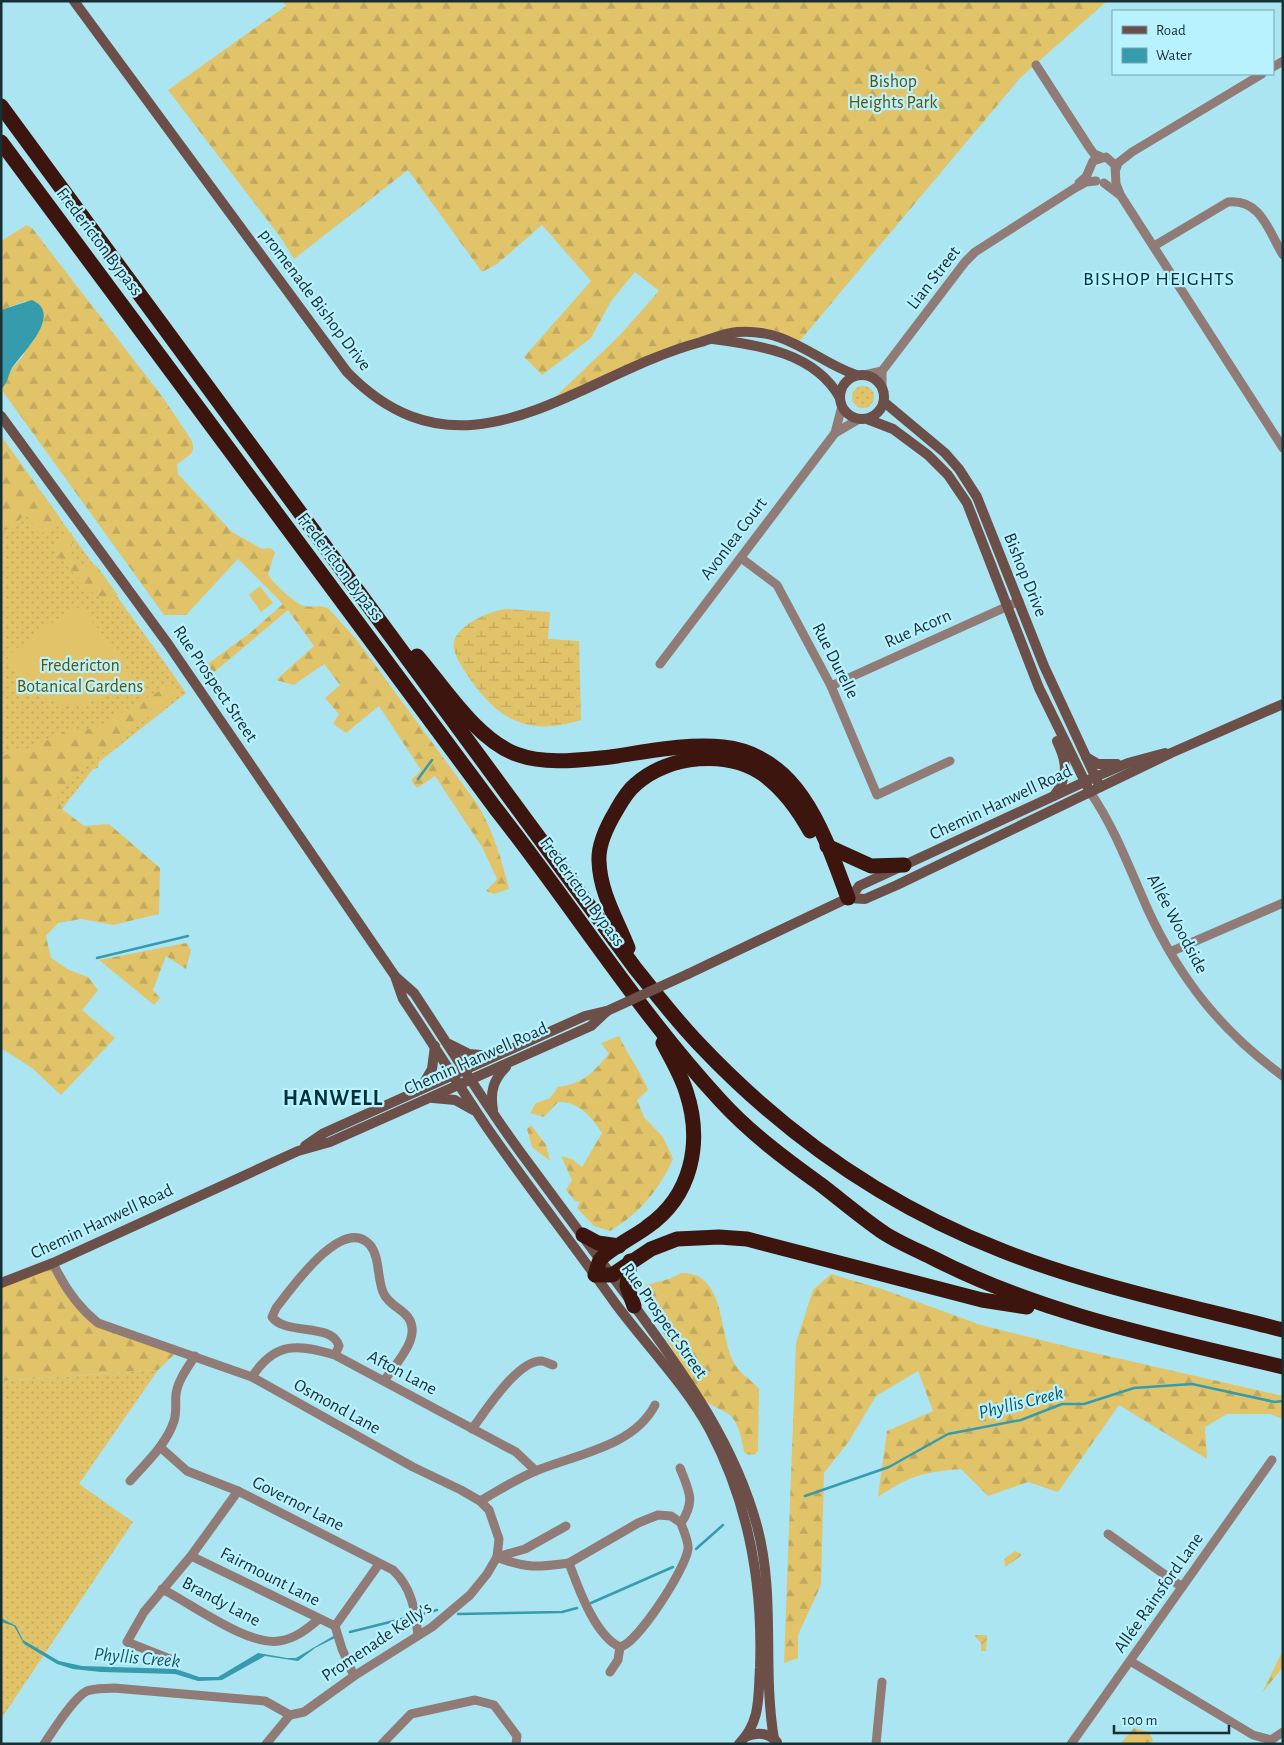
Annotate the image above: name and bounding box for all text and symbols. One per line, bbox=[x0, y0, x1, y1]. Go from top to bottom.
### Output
legend bbox=[1112, 10, 1274, 75]
text: Road bbox=[1156, 23, 1186, 38]
text: Water bbox=[1156, 48, 1192, 63]
park label: Bishop Heights Park bbox=[848, 73, 938, 112]
street label: Fredericton Bypass bbox=[53, 184, 145, 300]
street label: promenade Bishop Drive bbox=[256, 226, 374, 374]
street label: Lian Street bbox=[904, 243, 964, 313]
district label: BISHOP HEIGHTS bbox=[1083, 269, 1235, 289]
street label: Avonlea Court bbox=[697, 494, 771, 583]
street label: Fredericton Bypass bbox=[294, 509, 386, 625]
street label: Bishop Drive bbox=[1000, 531, 1050, 619]
street label: Rue Acorn bbox=[882, 606, 954, 652]
street label: Rue Durelle bbox=[808, 620, 862, 702]
street label: Rue Prospect Street bbox=[170, 623, 261, 746]
park label: Fredericton Botanical Gardens bbox=[17, 657, 143, 696]
street label: Chemin Hanwell Road bbox=[927, 762, 1075, 844]
street label: Fredericton Bypass bbox=[536, 834, 628, 950]
street label: Allée Woodside bbox=[1143, 871, 1211, 977]
street label: Chemin Hanwell Road bbox=[402, 1019, 550, 1099]
district label: HANWELL bbox=[283, 1087, 383, 1109]
street label: Chemin Hanwell Road bbox=[28, 1181, 176, 1263]
street label: Rue Prospect Street bbox=[618, 1260, 711, 1382]
street label: Afton Lane bbox=[364, 1347, 440, 1399]
street label: Osmond Lane bbox=[291, 1376, 383, 1438]
water label: Phyllis Creek bbox=[977, 1383, 1066, 1423]
street label: Governor Lane bbox=[249, 1473, 347, 1535]
street label: Allée Rainsford Lane bbox=[1111, 1530, 1207, 1656]
street label: Fairmount Lane bbox=[217, 1544, 323, 1610]
street label: Brandy Lane bbox=[179, 1574, 263, 1630]
street label: Promenade Kelly's bbox=[319, 1599, 435, 1685]
water label: Phyllis Creek bbox=[93, 1645, 181, 1671]
scale bar bbox=[1114, 1702, 1229, 1734]
text: 100 m bbox=[1122, 1713, 1157, 1728]

